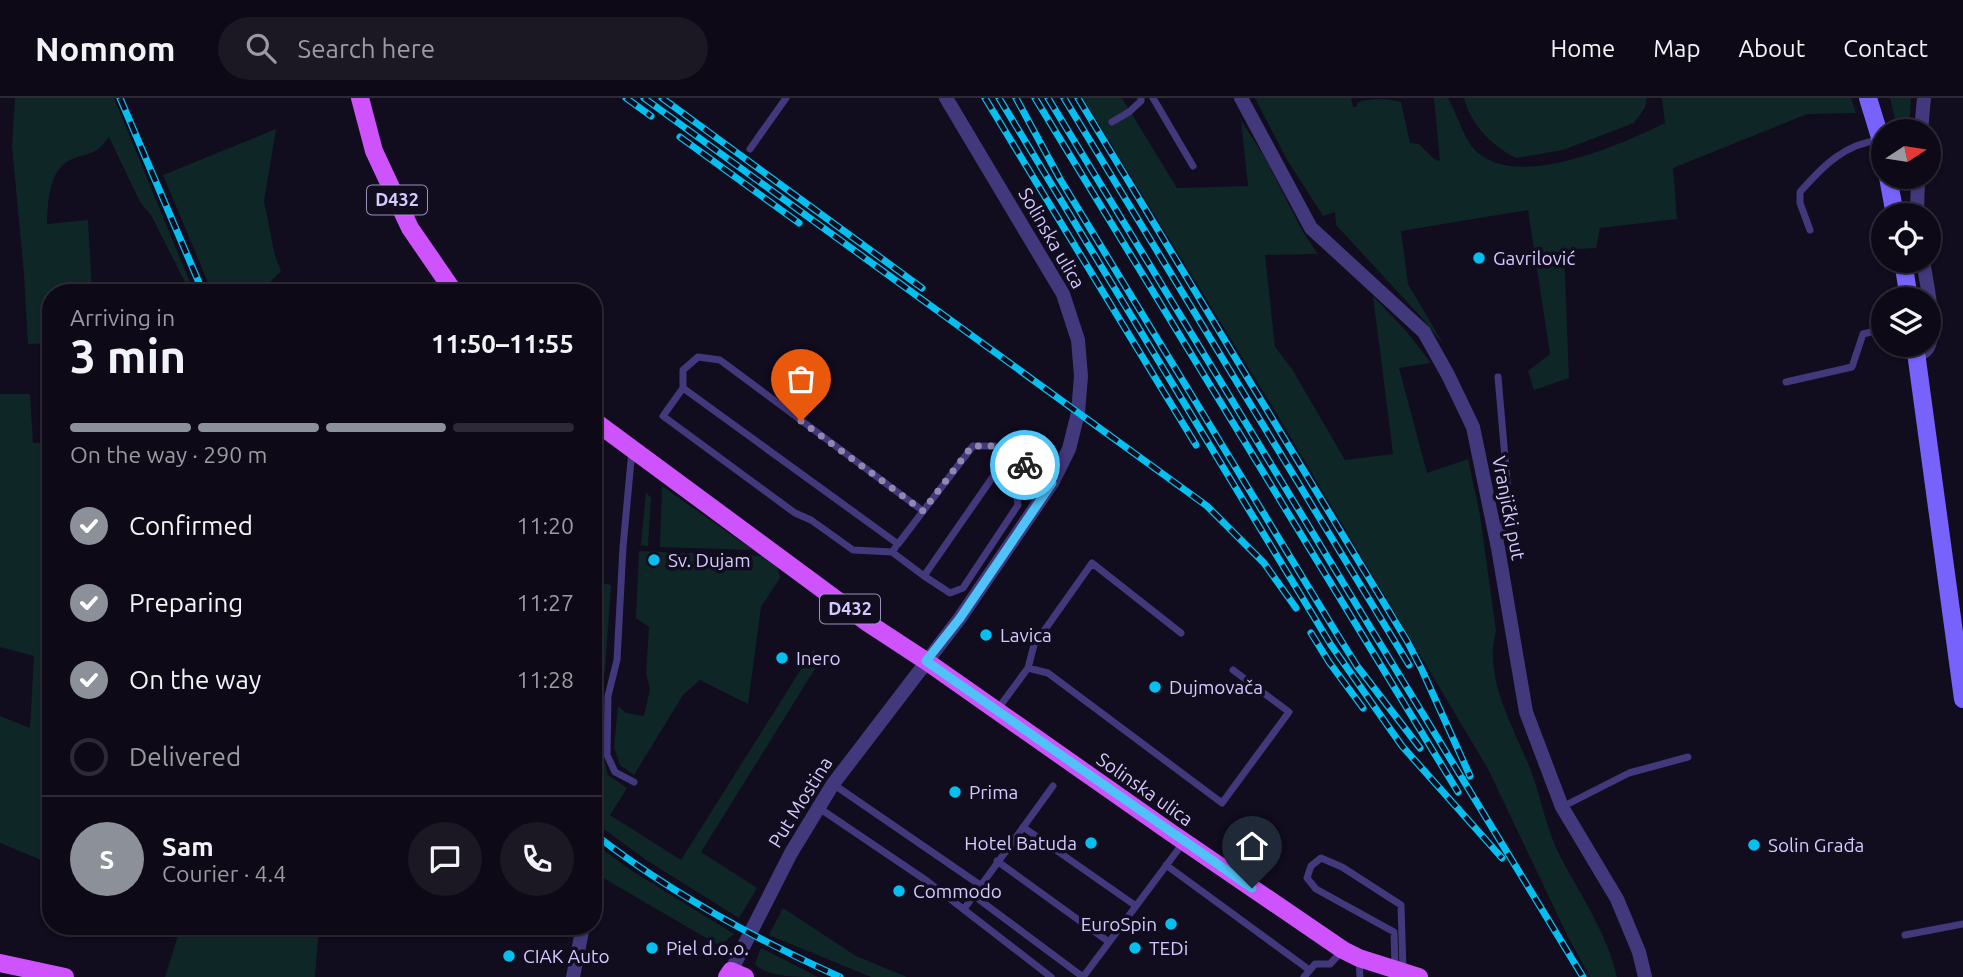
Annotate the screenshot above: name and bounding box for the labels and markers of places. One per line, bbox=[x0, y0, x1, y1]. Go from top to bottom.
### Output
place label: Gavrilović bbox=[1493, 247, 1575, 269]
marker: Gavrilović bbox=[1471, 250, 1487, 266]
pin bbox=[771, 349, 831, 421]
place label: Sv. Dujam bbox=[668, 549, 751, 571]
marker: Sv. Dujam bbox=[646, 552, 662, 568]
place label: Lavica bbox=[1000, 624, 1052, 646]
marker: Lavica bbox=[978, 627, 994, 643]
place label: Inero bbox=[796, 647, 841, 669]
marker: Inero bbox=[774, 650, 790, 666]
place label: Dujmovača bbox=[1169, 676, 1263, 698]
marker: Dujmovača bbox=[1147, 679, 1163, 695]
place label: Prima bbox=[969, 781, 1018, 803]
marker: Prima bbox=[947, 784, 963, 800]
pin bbox=[1222, 816, 1282, 888]
place label: Hotel Batuda bbox=[964, 832, 1077, 854]
place label: Solin Građa bbox=[1768, 834, 1864, 856]
marker: Hotel Batuda bbox=[1083, 835, 1099, 851]
marker: Solin Građa bbox=[1746, 837, 1762, 853]
place label: Commodo bbox=[913, 880, 1002, 902]
marker: Commodo bbox=[891, 883, 907, 899]
place label: EuroSpin bbox=[1081, 913, 1157, 935]
marker: EuroSpin bbox=[1163, 916, 1179, 932]
place label: Piel d.o.o. bbox=[666, 937, 749, 959]
place label: TEDi bbox=[1149, 937, 1188, 959]
marker: Piel d.o.o. bbox=[644, 940, 660, 956]
marker: TEDi bbox=[1127, 940, 1143, 956]
place label: CIAK Auto bbox=[523, 945, 610, 967]
marker: CIAK Auto bbox=[501, 948, 517, 964]

